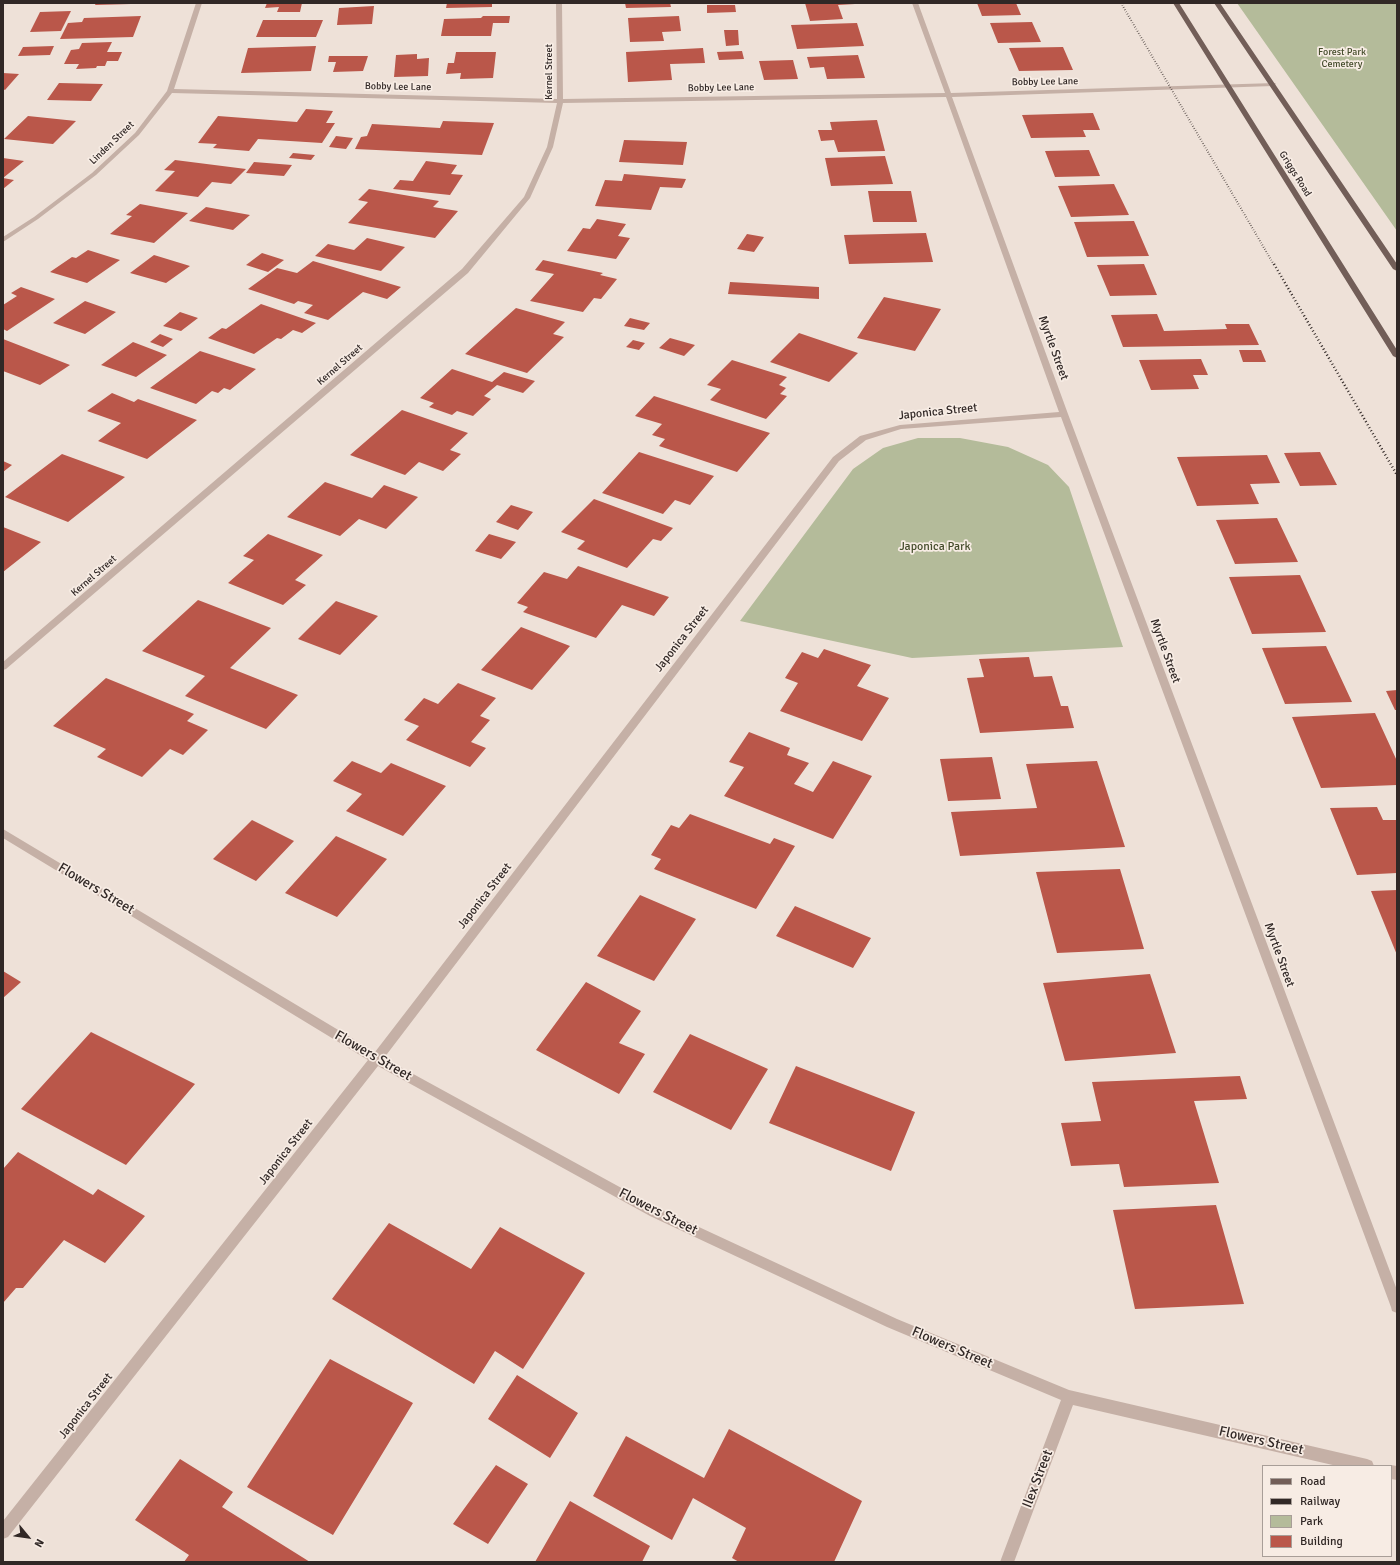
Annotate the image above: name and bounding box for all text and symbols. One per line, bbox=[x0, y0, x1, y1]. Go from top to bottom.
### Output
street label: Kernel Street bbox=[543, 44, 555, 100]
park label: Forest Park Cemetery bbox=[1318, 46, 1366, 70]
street label: Bobby Lee Lane bbox=[1012, 75, 1078, 89]
street label: Bobby Lee Lane bbox=[365, 80, 431, 94]
street label: Bobby Lee Lane bbox=[688, 81, 754, 95]
street label: Linden Street bbox=[87, 119, 137, 167]
street label: Griggs Road bbox=[1276, 149, 1314, 199]
street label: Myrtle Street bbox=[1035, 314, 1071, 382]
street label: Kernel Street bbox=[315, 342, 365, 388]
street label: Japonica Street bbox=[898, 401, 978, 423]
park label: Japonica Park bbox=[900, 540, 970, 554]
street label: Kernel Street bbox=[69, 553, 119, 599]
street label: Japonica Street bbox=[652, 603, 712, 675]
street label: Myrtle Street bbox=[1147, 617, 1183, 685]
street label: Flowers Street bbox=[55, 860, 137, 918]
street label: Japonica Street bbox=[455, 860, 515, 932]
street label: Myrtle Street bbox=[1261, 921, 1297, 989]
street label: Flowers Street bbox=[331, 1027, 415, 1085]
street label: Japonica Street bbox=[256, 1116, 316, 1188]
street label: Flowers Street bbox=[616, 1185, 700, 1239]
street label: Flowers Street bbox=[909, 1323, 995, 1373]
street label: Japonica Street bbox=[56, 1370, 116, 1442]
street label: Flowers Street bbox=[1217, 1423, 1305, 1459]
street label: Ilex Street bbox=[1019, 1447, 1057, 1511]
legend bbox=[1262, 1465, 1392, 1557]
text: Road bbox=[1300, 1474, 1326, 1489]
text: Railway bbox=[1300, 1494, 1340, 1509]
text: Park bbox=[1300, 1514, 1323, 1529]
north arrow bbox=[8, 1517, 48, 1557]
text: Building bbox=[1300, 1534, 1343, 1549]
text: N bbox=[31, 1537, 46, 1550]

